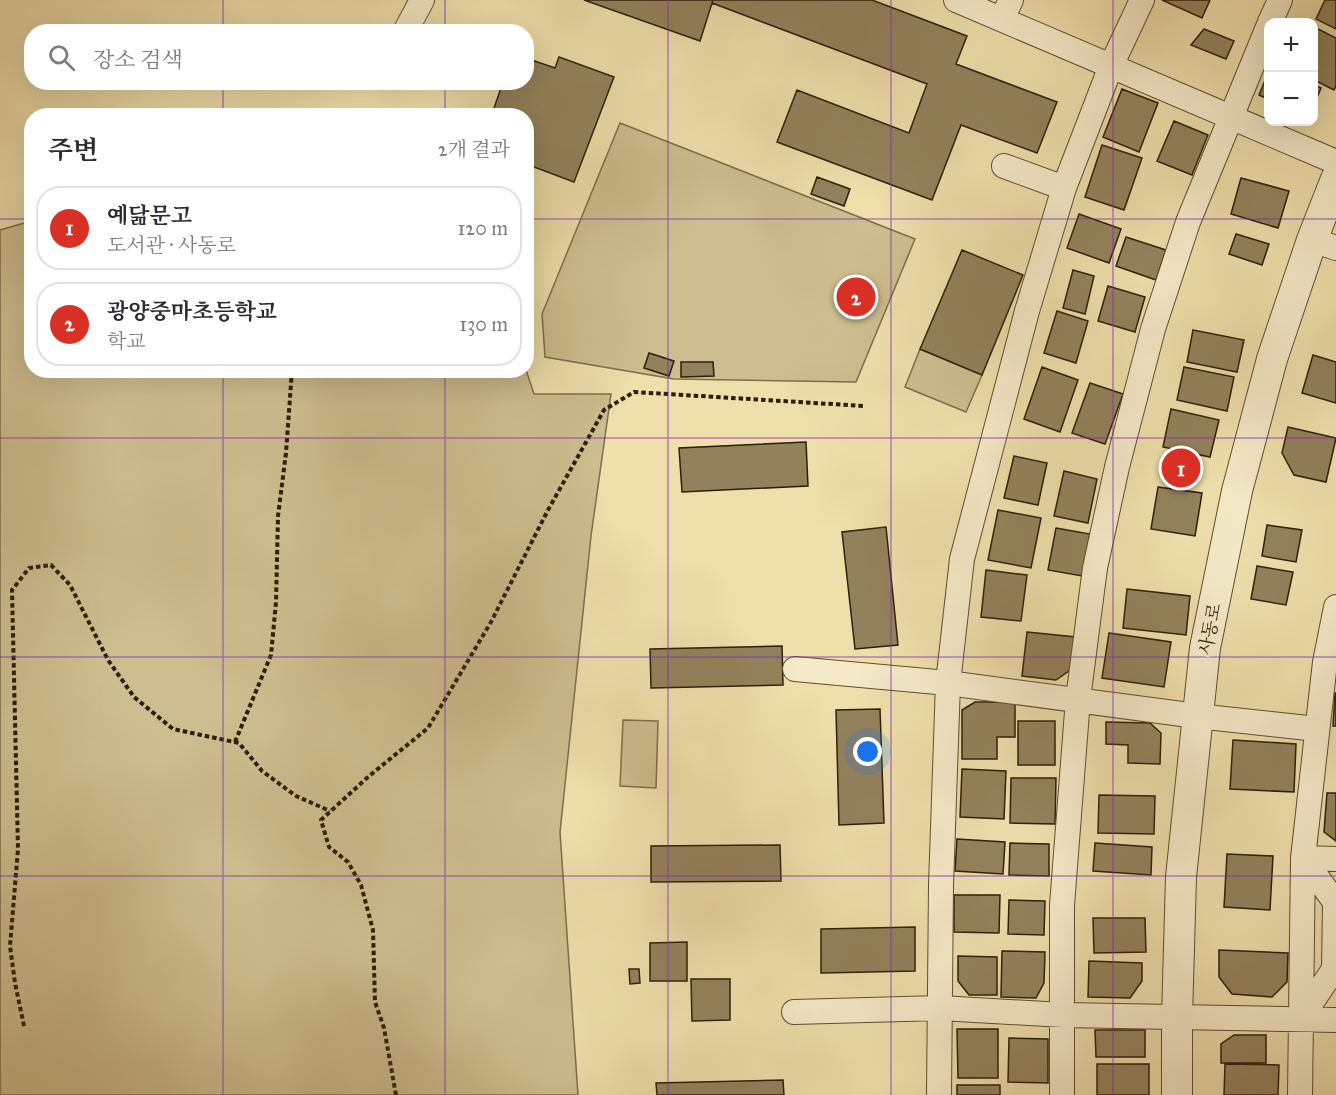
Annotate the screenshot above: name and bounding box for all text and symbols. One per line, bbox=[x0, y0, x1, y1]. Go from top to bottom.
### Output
map controls bbox=[1264, 18, 1318, 126]
button: + bbox=[1264, 18, 1318, 72]
search box bbox=[24, 24, 534, 90]
icon: search bbox=[45, 41, 78, 74]
text: 장소 검색 bbox=[93, 46, 183, 73]
button: − bbox=[1264, 72, 1318, 126]
text: 주변 bbox=[48, 134, 98, 166]
text: 2개 결과 bbox=[438, 137, 510, 161]
text: 예닮문고 bbox=[107, 202, 192, 229]
text: 1 bbox=[66, 216, 73, 240]
text: 120 m bbox=[457, 216, 508, 240]
text: 도서관 · 사동로 bbox=[107, 233, 236, 257]
pin: 2 bbox=[836, 274, 876, 320]
text: 광양중마초등학교 bbox=[107, 298, 277, 325]
text: 2 bbox=[65, 312, 74, 336]
text: 130 m bbox=[459, 312, 508, 336]
text: 학교 bbox=[107, 329, 146, 353]
pin: 1 bbox=[1162, 446, 1200, 490]
street label: 사동로 bbox=[1194, 601, 1226, 657]
your location bbox=[853, 737, 882, 766]

